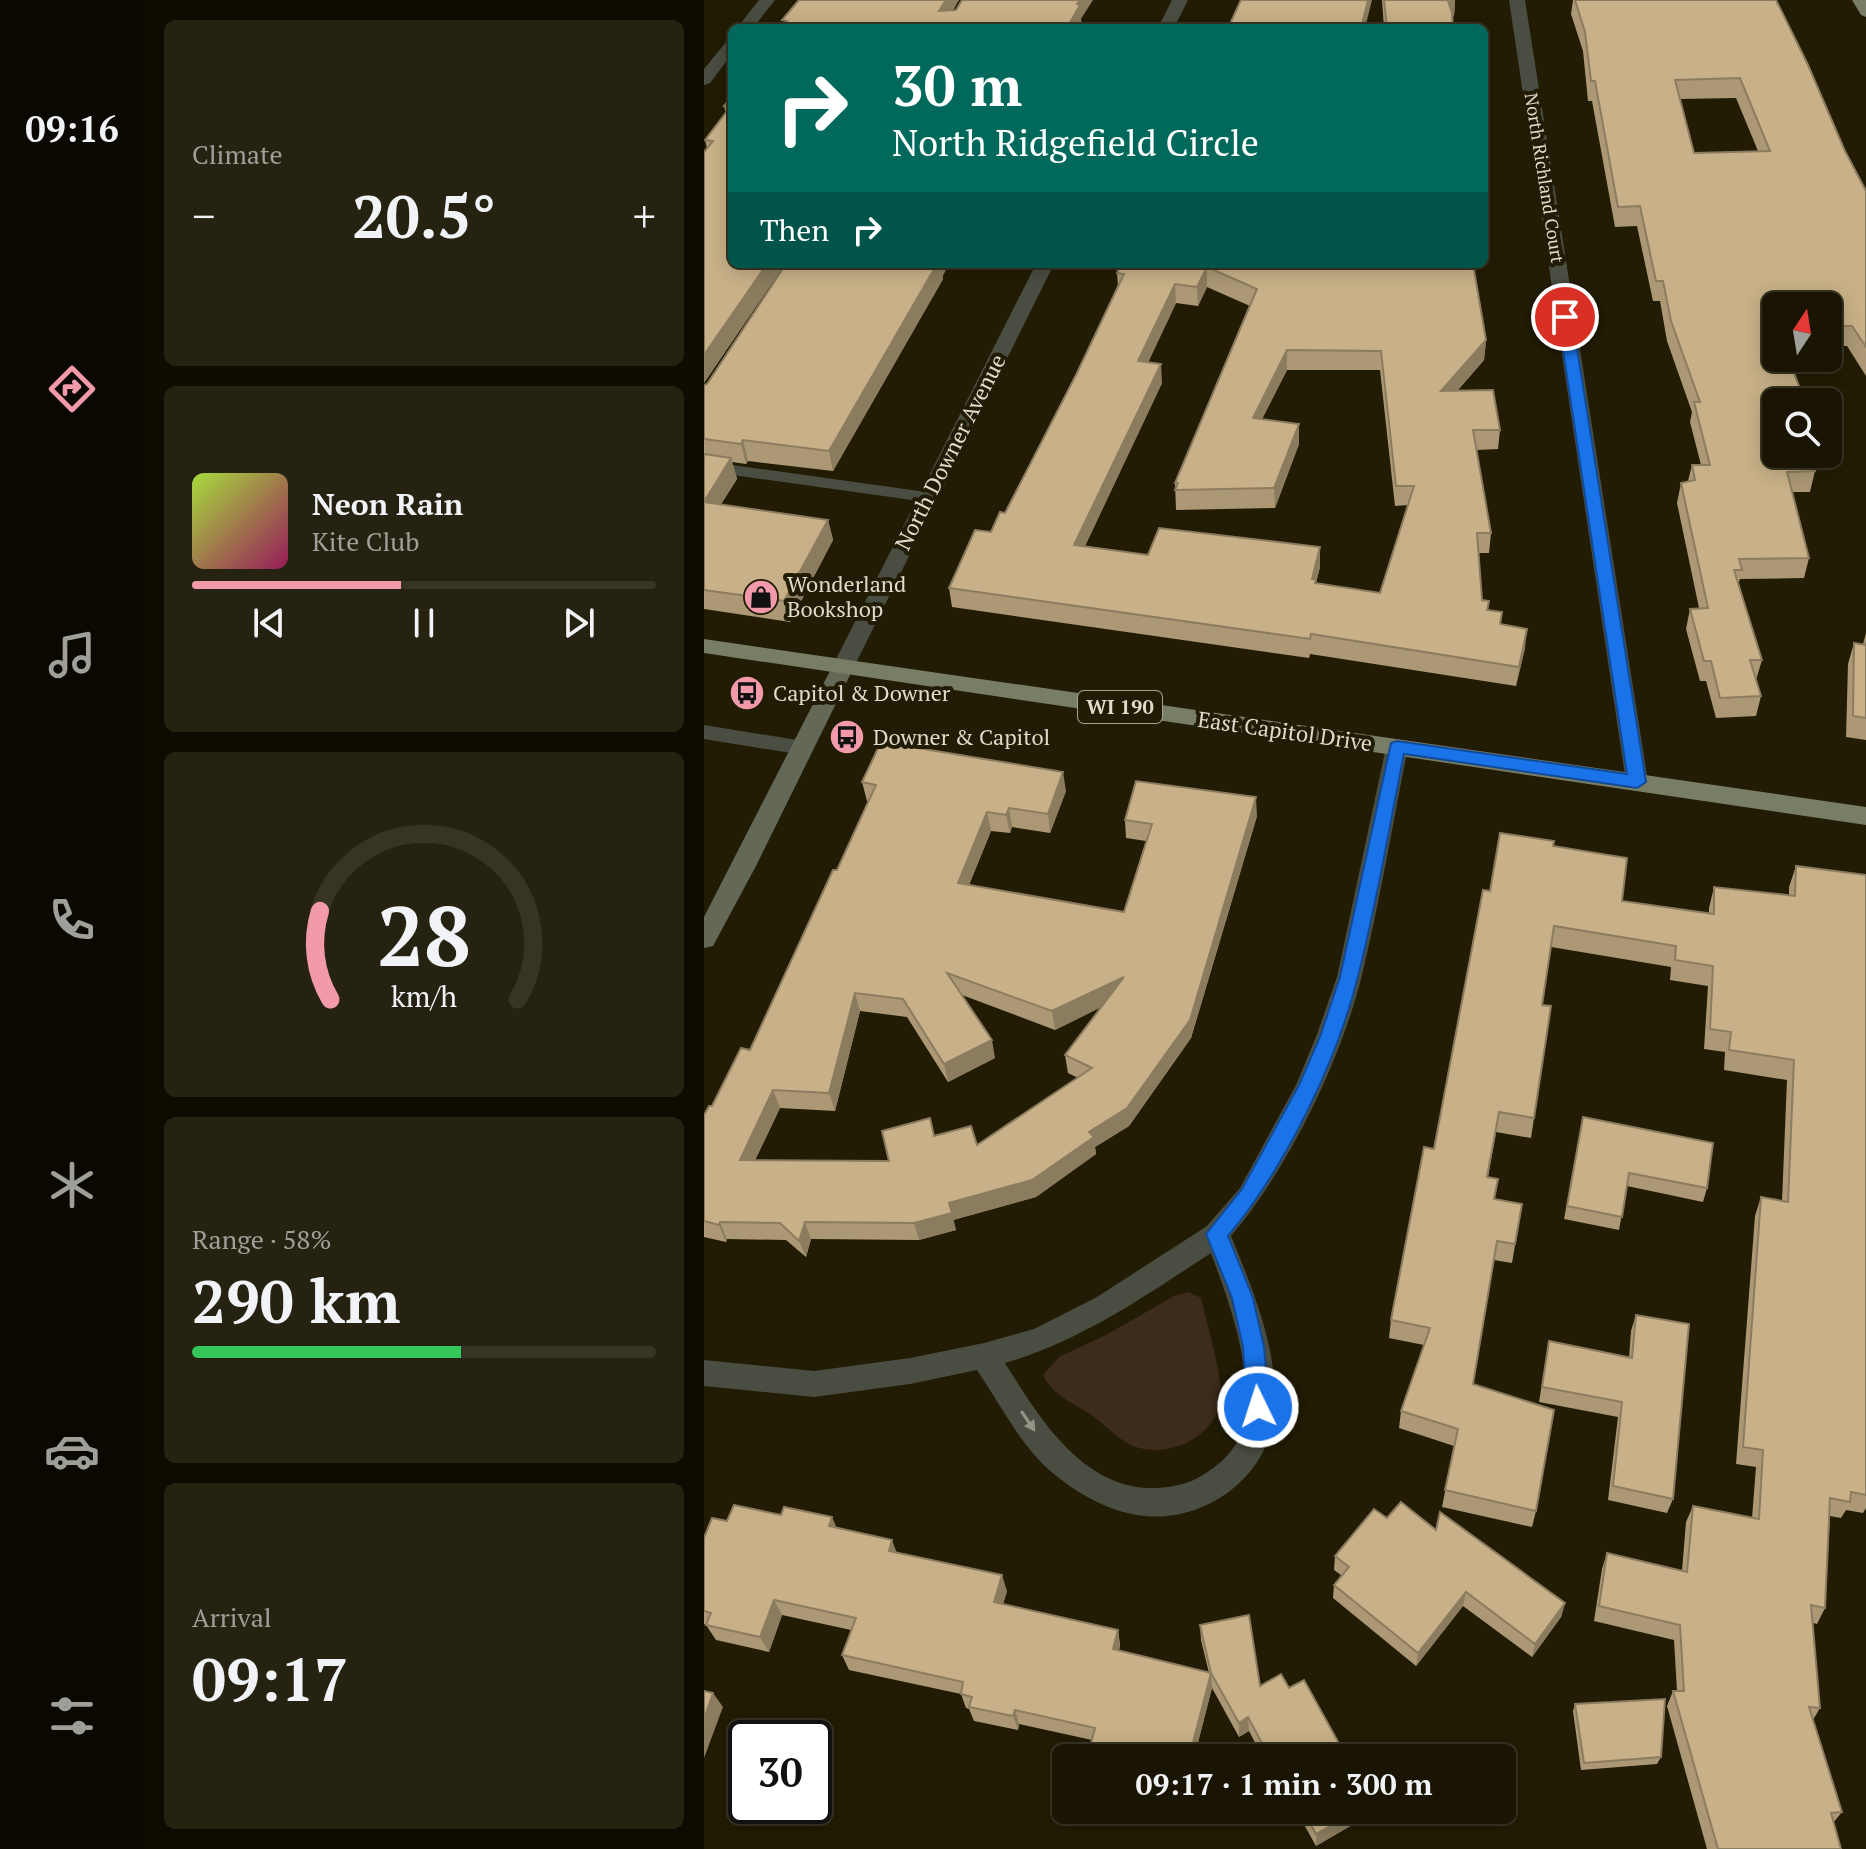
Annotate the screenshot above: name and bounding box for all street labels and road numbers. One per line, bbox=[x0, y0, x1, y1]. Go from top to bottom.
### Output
street label: North Richland Court bbox=[1520, 91, 1570, 265]
street label: North Downer Avenue bbox=[888, 349, 1012, 555]
road number: WI 190 bbox=[1078, 691, 1162, 723]
street label: East Capitol Drive bbox=[1196, 704, 1374, 757]

